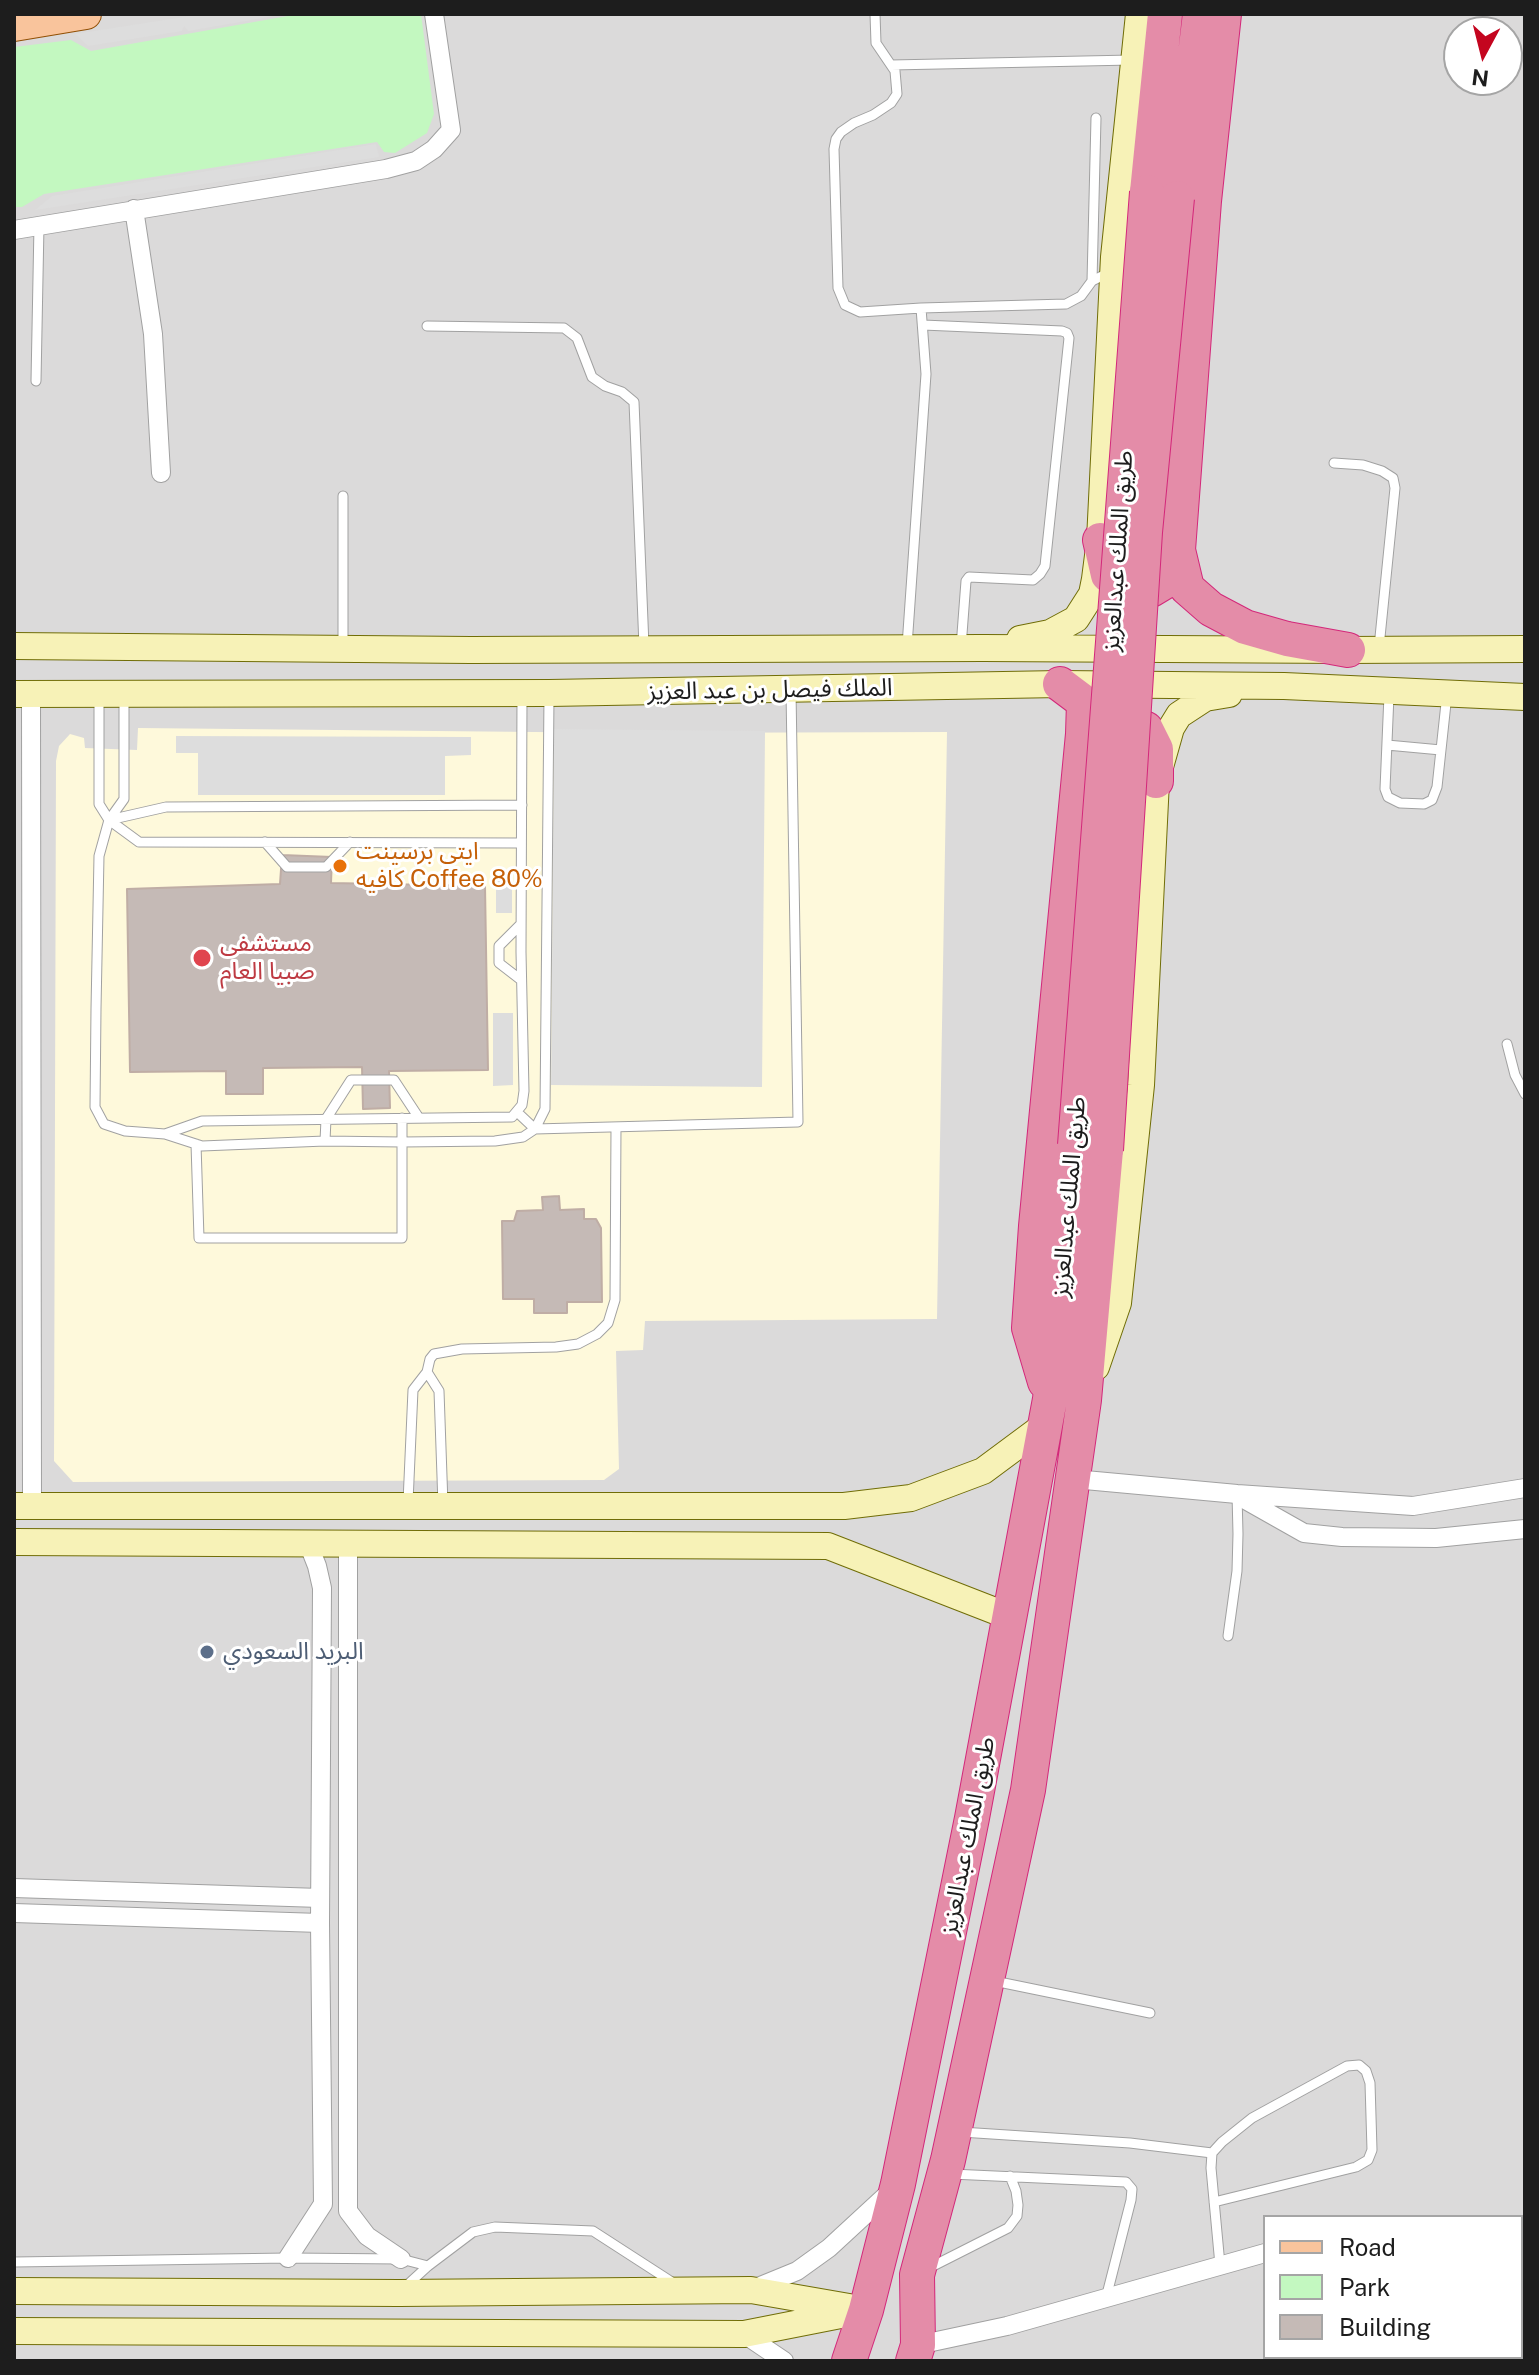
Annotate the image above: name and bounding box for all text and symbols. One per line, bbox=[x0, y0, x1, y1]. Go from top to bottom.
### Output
north arrow bbox=[1443, 16, 1523, 96]
text: N bbox=[1470, 64, 1490, 92]
street label: طريق الملك عبدالعزيز bbox=[1097, 450, 1139, 652]
street label: الملك فيصل بن عبد العزيز bbox=[647, 673, 893, 707]
place label: ايتي برسينت كافيه Coffee 80% bbox=[356, 838, 543, 894]
marker: ايتي برسينت كافيه Coffee 80% bbox=[331, 857, 349, 875]
place label: مستشفى صبيا العام bbox=[220, 930, 315, 986]
marker: مستشفى صبيا العام bbox=[191, 947, 213, 969]
street label: طريق الملك عبدالعزيز bbox=[1046, 1095, 1092, 1299]
place label: البريد السعودي bbox=[223, 1638, 364, 1666]
marker: البريد السعودي bbox=[198, 1643, 216, 1661]
street label: طريق الملك عبدالعزيز bbox=[935, 1734, 1001, 1938]
legend bbox=[1263, 2215, 1523, 2359]
text: Road bbox=[1339, 2233, 1396, 2261]
text: Park bbox=[1339, 2273, 1390, 2301]
text: Building bbox=[1339, 2313, 1431, 2341]

